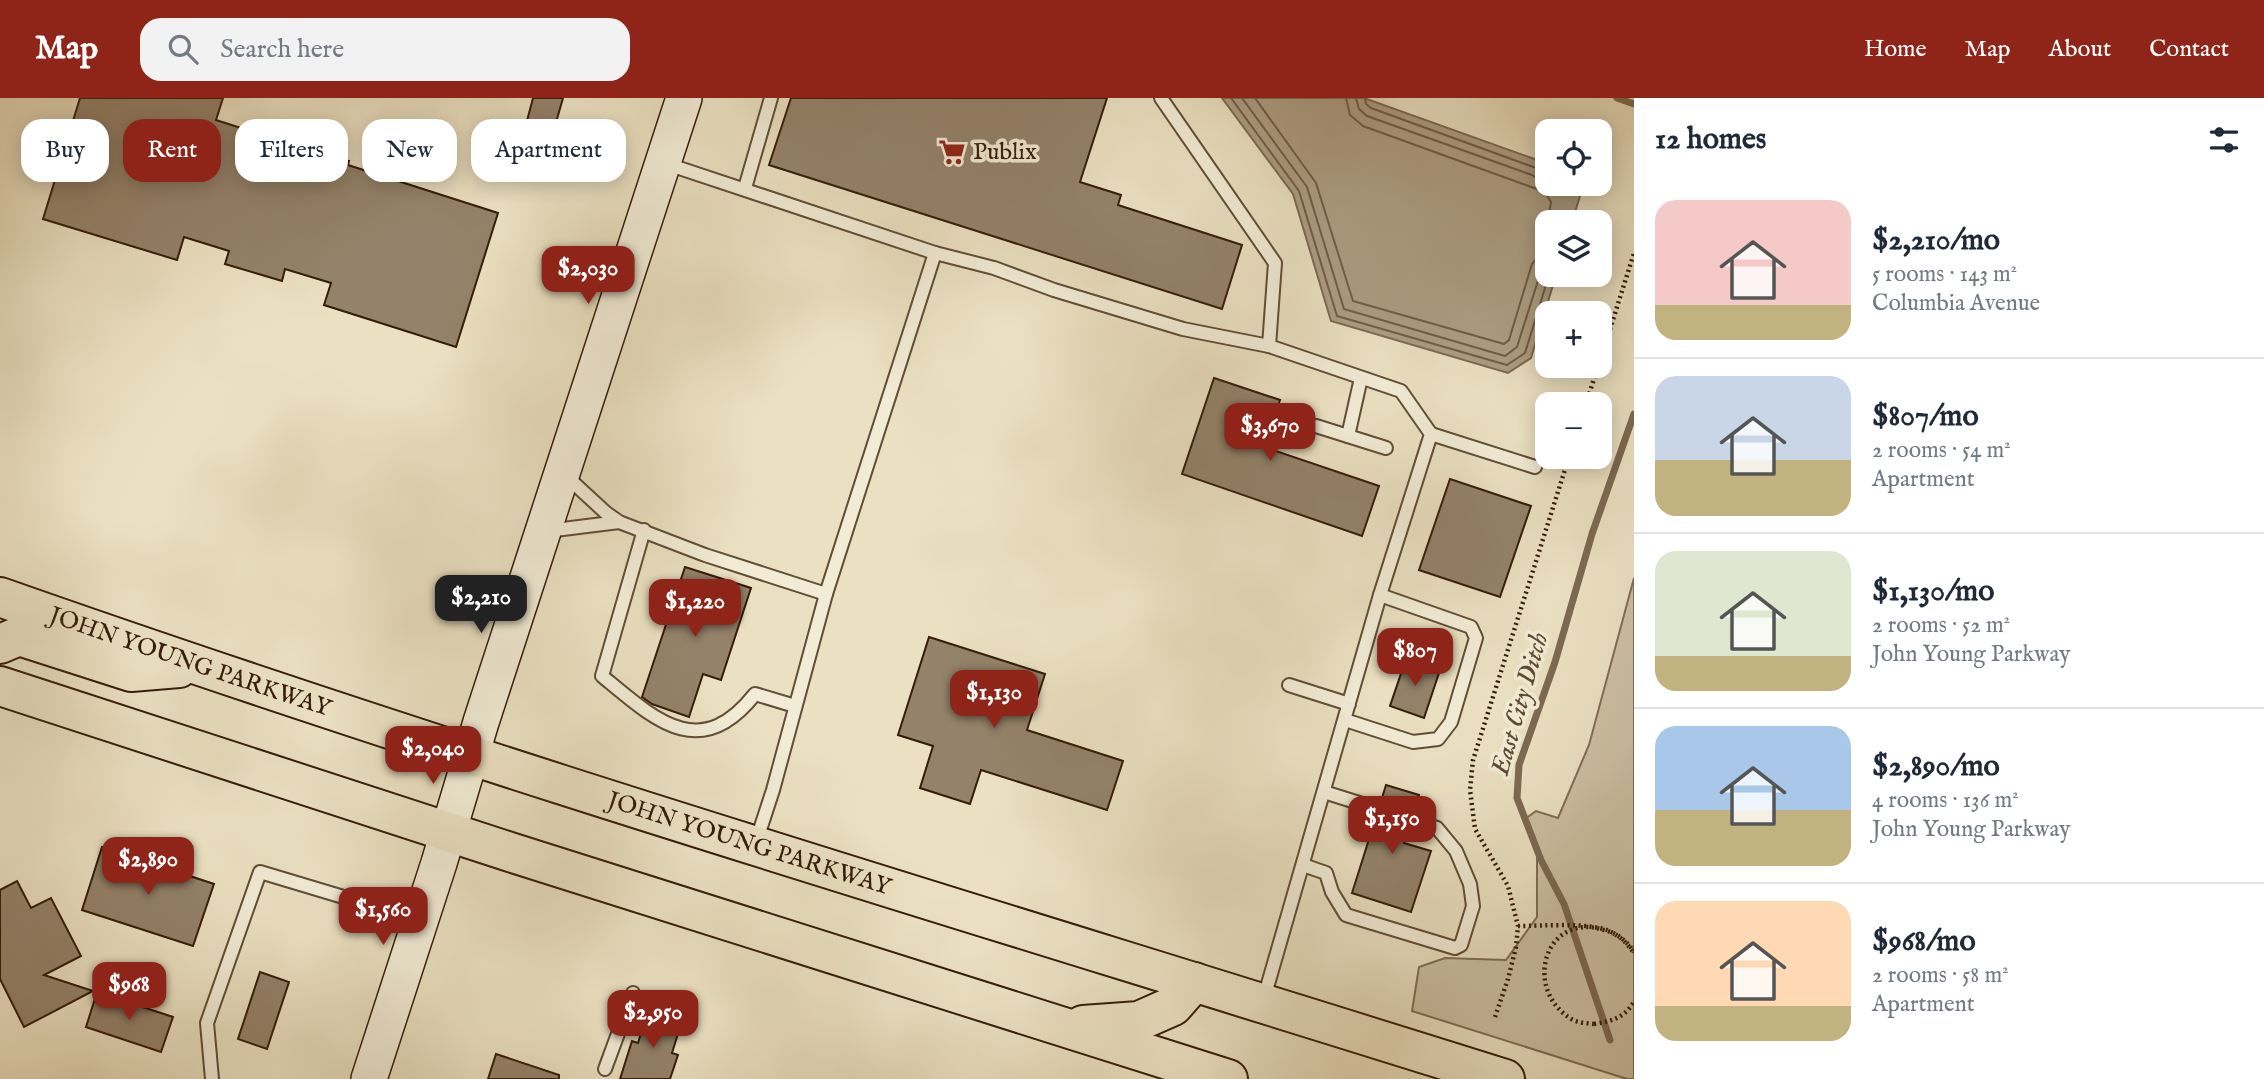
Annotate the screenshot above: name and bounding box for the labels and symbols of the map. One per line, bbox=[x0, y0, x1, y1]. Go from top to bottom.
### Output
supermarket icon: Publix bbox=[937, 137, 967, 167]
place label: Publix bbox=[973, 137, 1037, 168]
pin: $2,030 bbox=[531, 246, 645, 306]
pin: $3,670 bbox=[1213, 404, 1327, 463]
pin: $2,210 bbox=[424, 575, 538, 635]
pin: $1,220 bbox=[638, 580, 752, 639]
street label: JOHN YOUNG PARKWAY bbox=[42, 599, 337, 725]
pin: $807 bbox=[1374, 628, 1456, 688]
water label: East City Ditch bbox=[1484, 629, 1556, 780]
pin: $1,130 bbox=[937, 670, 1051, 730]
pin: $2,040 bbox=[376, 726, 490, 786]
street label: JOHN YOUNG PARKWAY bbox=[601, 784, 896, 903]
pin: $1,150 bbox=[1335, 796, 1449, 856]
pin: $2,890 bbox=[91, 838, 205, 897]
pin: $1,560 bbox=[326, 888, 440, 947]
pin: $968 bbox=[88, 962, 170, 1022]
pin: $2,950 bbox=[596, 990, 710, 1050]

